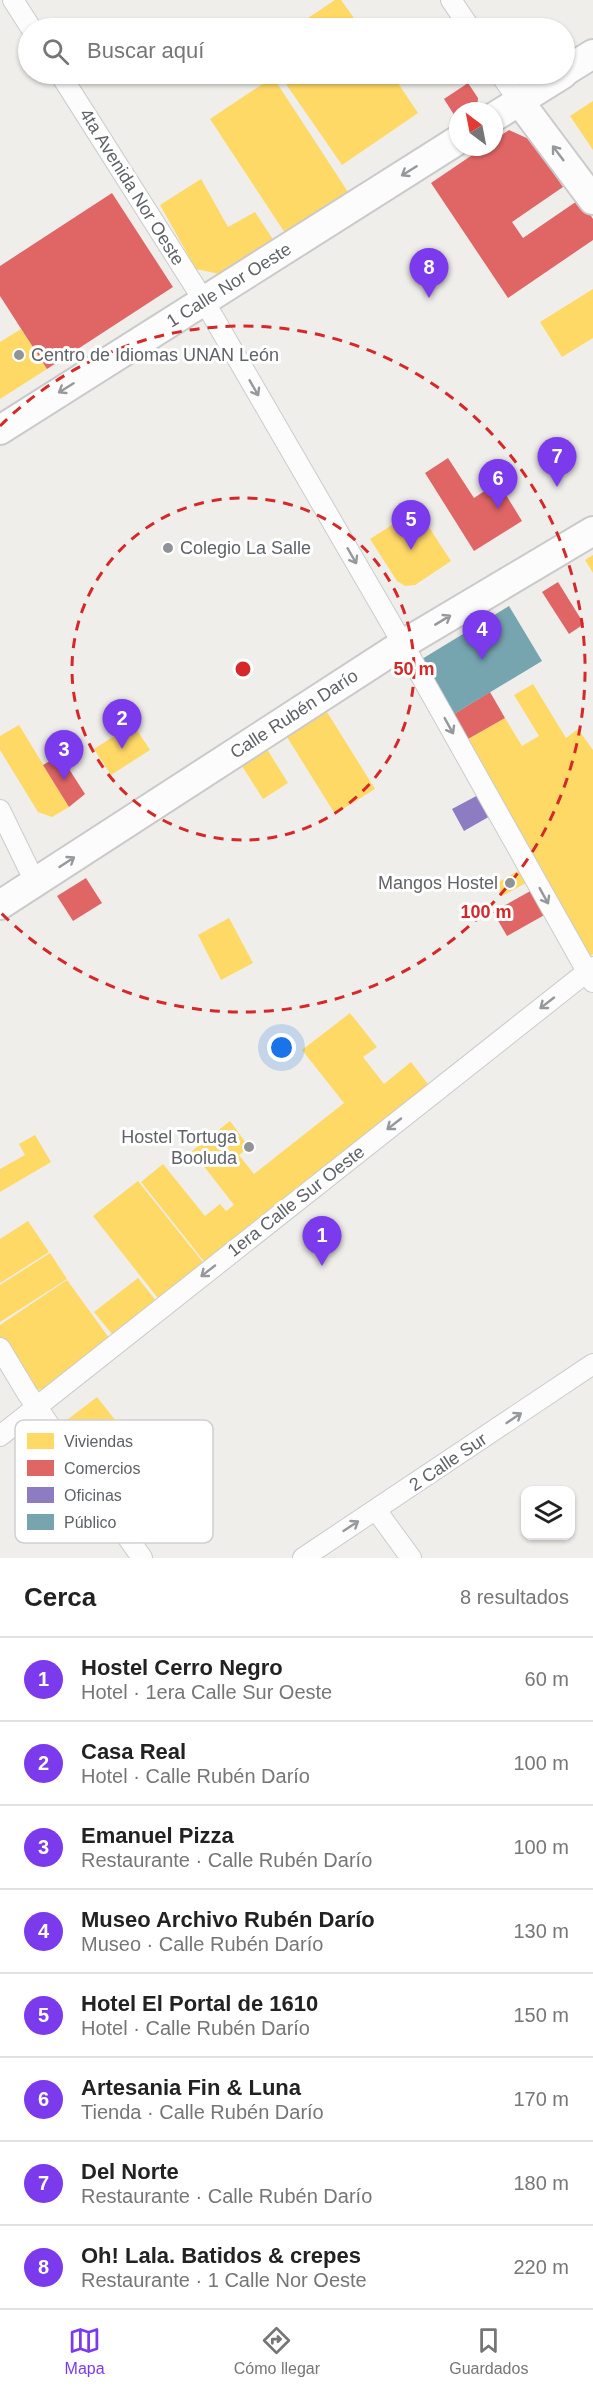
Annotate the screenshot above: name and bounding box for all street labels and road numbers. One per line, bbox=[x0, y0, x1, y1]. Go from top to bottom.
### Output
street label: 4ta Avenida Nor Oeste bbox=[76, 105, 188, 269]
street label: 1 Calle Nor Oeste bbox=[163, 239, 295, 331]
street label: Calle Rubén Darío bbox=[226, 665, 362, 763]
street label: 1era Calle Sur Oeste bbox=[223, 1141, 369, 1261]
street label: 2 Calle Sur bbox=[405, 1429, 491, 1495]

